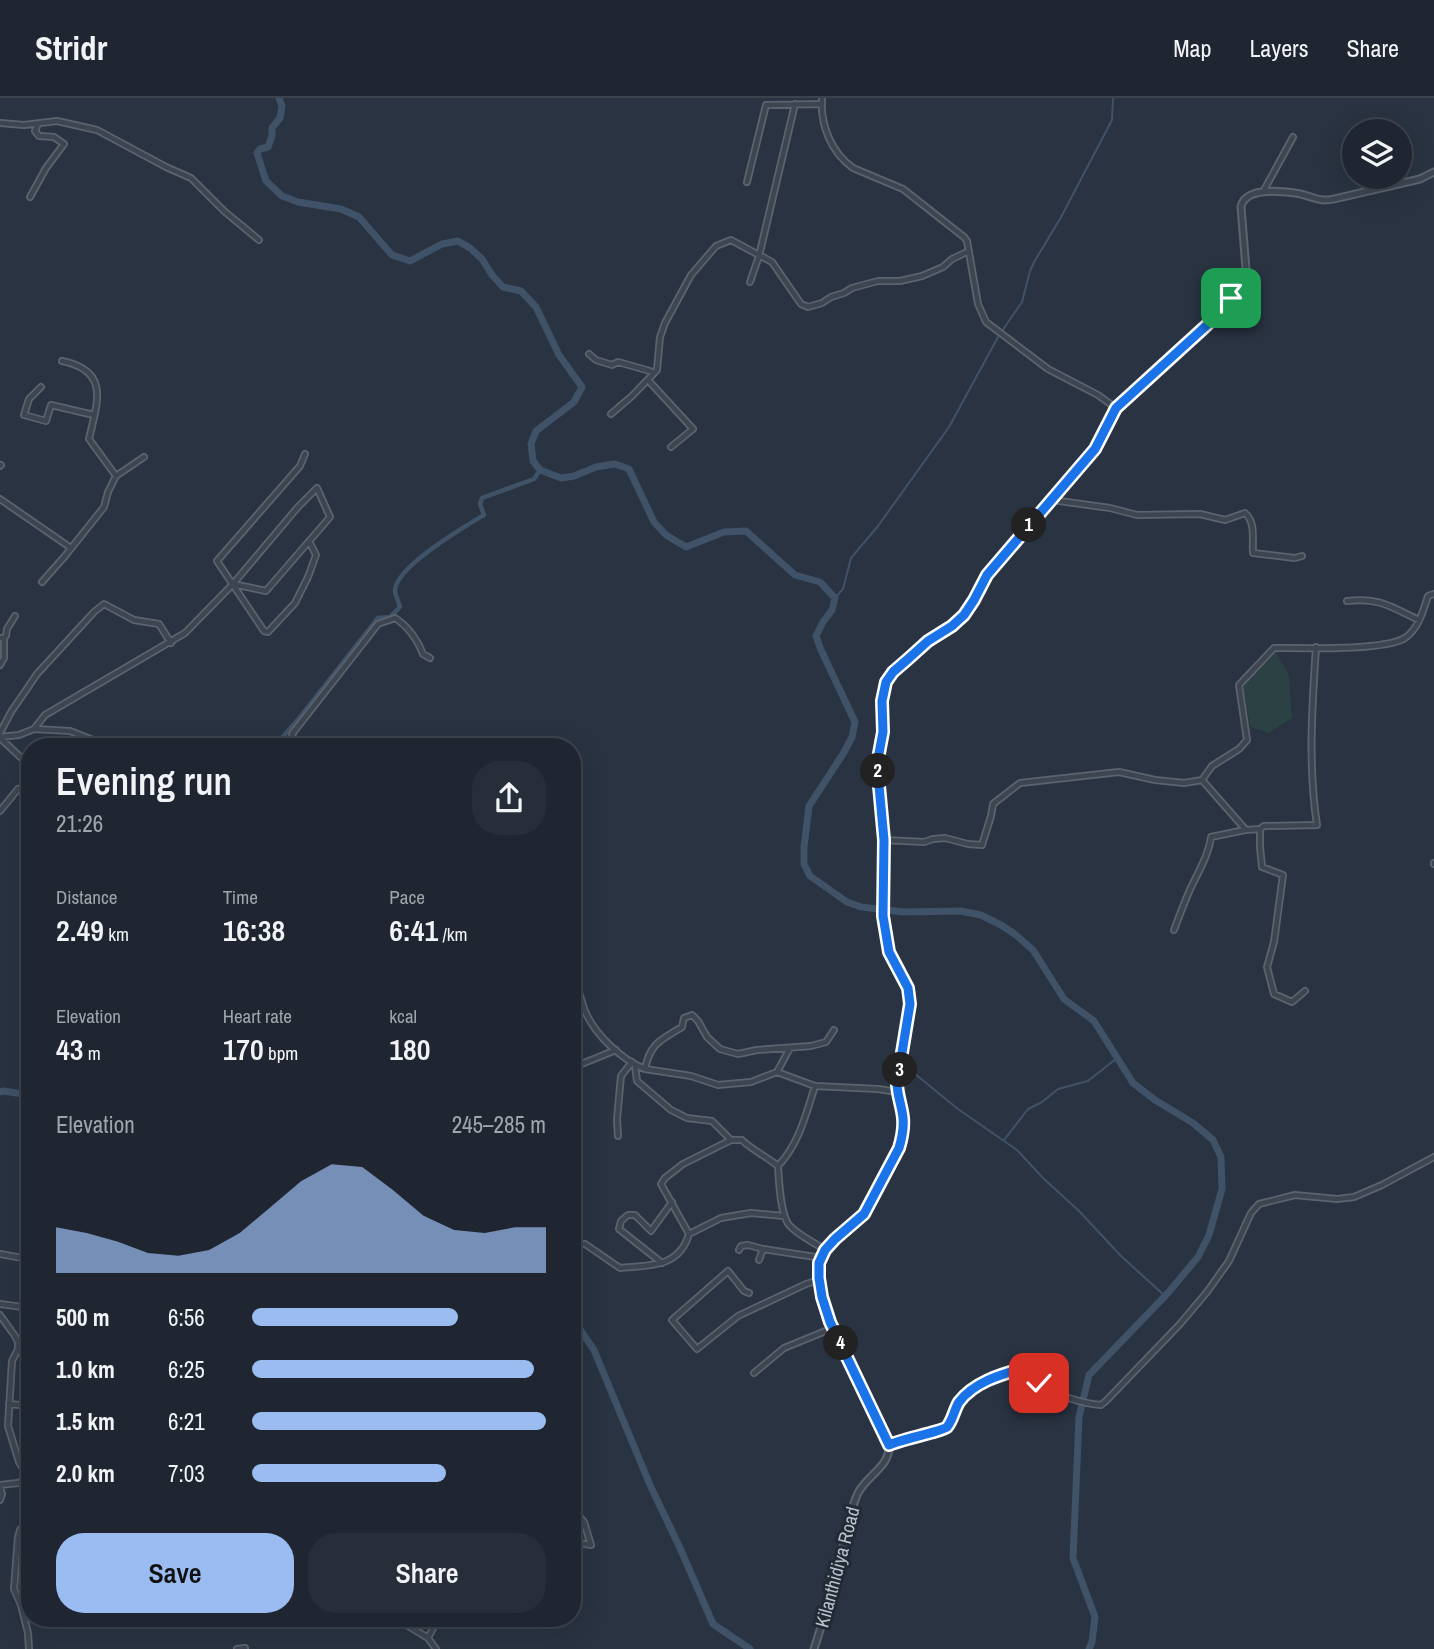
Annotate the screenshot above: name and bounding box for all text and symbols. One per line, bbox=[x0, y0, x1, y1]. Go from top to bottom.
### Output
text: Stridr bbox=[35, 26, 107, 70]
text: Map bbox=[1173, 32, 1211, 64]
text: Layers bbox=[1249, 32, 1308, 64]
text: Share bbox=[1346, 32, 1399, 64]
map controls bbox=[1342, 119, 1412, 189]
button: layers bbox=[1342, 119, 1412, 189]
pin bbox=[1201, 268, 1261, 328]
icon: arrive bbox=[1212, 279, 1250, 317]
pin: 1 bbox=[1012, 508, 1046, 542]
text: 1 bbox=[1024, 511, 1033, 537]
pin: 2 bbox=[860, 754, 896, 788]
text: Evening run bbox=[56, 756, 232, 807]
text: 2 bbox=[873, 757, 882, 783]
button: share bbox=[472, 761, 546, 835]
text: 21:26 bbox=[56, 808, 103, 839]
text: Distance bbox=[56, 884, 117, 910]
text: Time bbox=[223, 884, 258, 910]
text: Pace bbox=[389, 884, 425, 910]
text: 2.49 bbox=[56, 910, 104, 950]
text: 16:38 bbox=[223, 910, 285, 950]
text: 6:41 bbox=[389, 910, 438, 950]
text: km bbox=[104, 921, 129, 947]
text: /km bbox=[438, 921, 468, 947]
text: Elevation bbox=[56, 1003, 121, 1029]
text: Heart rate bbox=[223, 1003, 292, 1029]
text: kcal bbox=[389, 1003, 417, 1029]
text: 43 bbox=[56, 1029, 83, 1069]
text: 170 bbox=[223, 1029, 264, 1069]
text: 180 bbox=[389, 1029, 430, 1069]
text: m bbox=[83, 1040, 101, 1066]
text: bpm bbox=[264, 1040, 298, 1066]
pin: 3 bbox=[883, 1052, 918, 1088]
text: 3 bbox=[895, 1056, 904, 1082]
text: Elevation bbox=[56, 1109, 135, 1140]
text: 245–285 m bbox=[452, 1109, 546, 1140]
text: 500 m bbox=[56, 1302, 109, 1333]
text: 6:56 bbox=[168, 1302, 205, 1333]
pin: 4 bbox=[824, 1326, 858, 1360]
text: 4 bbox=[836, 1329, 845, 1355]
pin bbox=[1009, 1353, 1069, 1413]
text: 1.0 km bbox=[56, 1354, 115, 1385]
text: 6:25 bbox=[168, 1354, 205, 1385]
icon: check bbox=[1020, 1364, 1058, 1402]
text: 1.5 km bbox=[56, 1406, 115, 1437]
text: 6:21 bbox=[168, 1406, 205, 1437]
text: 2.0 km bbox=[56, 1458, 115, 1489]
text: 7:03 bbox=[168, 1458, 205, 1489]
street label: Kilanthidiya Road bbox=[808, 1504, 866, 1630]
button: Save bbox=[56, 1533, 294, 1613]
button: Share bbox=[308, 1533, 546, 1613]

